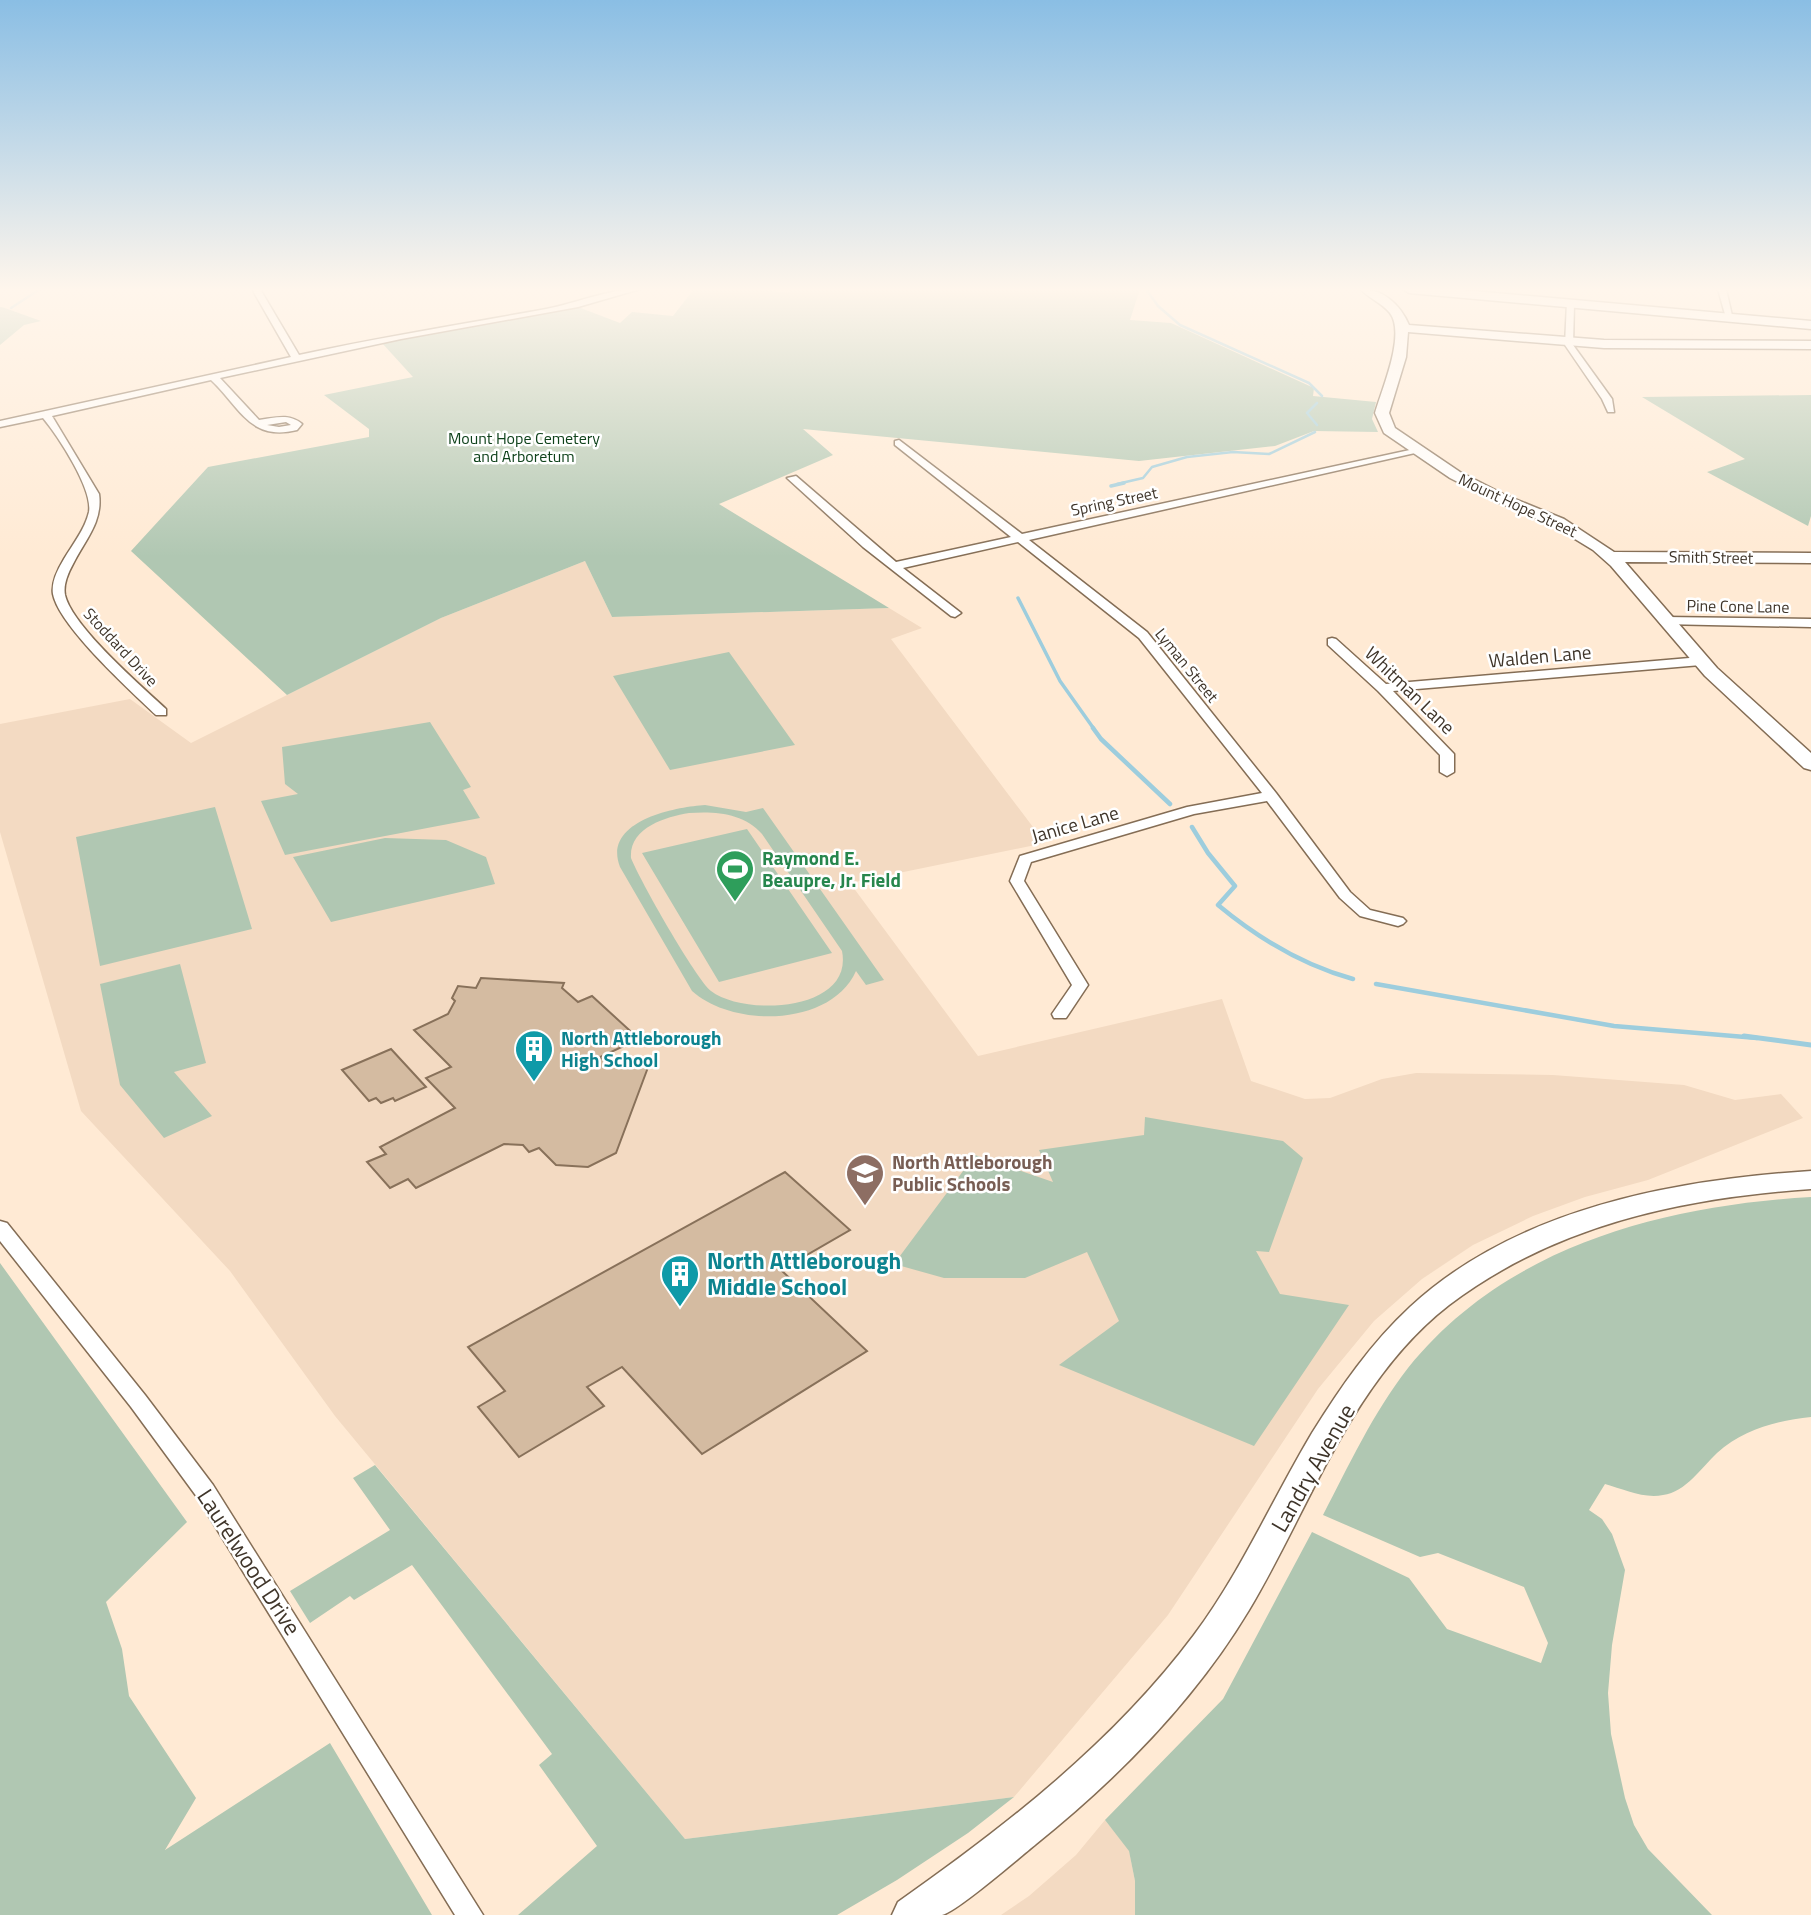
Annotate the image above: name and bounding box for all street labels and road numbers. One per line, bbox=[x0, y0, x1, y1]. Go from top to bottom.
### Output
street label: Mount Hope Street bbox=[1455, 467, 1582, 543]
street label: Spring Street bbox=[1069, 480, 1160, 522]
street label: Smith Street bbox=[1669, 544, 1754, 570]
street label: Pine Cone Lane bbox=[1686, 593, 1790, 619]
street label: Stoddard Drive bbox=[78, 602, 164, 692]
street label: Lyman Street bbox=[1150, 623, 1225, 708]
street label: Walden Lane bbox=[1487, 637, 1592, 674]
street label: Whitman Lane bbox=[1359, 639, 1462, 740]
street label: Janice Lane bbox=[1028, 797, 1122, 850]
street label: Landry Avenue bbox=[1262, 1397, 1364, 1538]
street label: Laurelwood Drive bbox=[189, 1481, 310, 1642]

